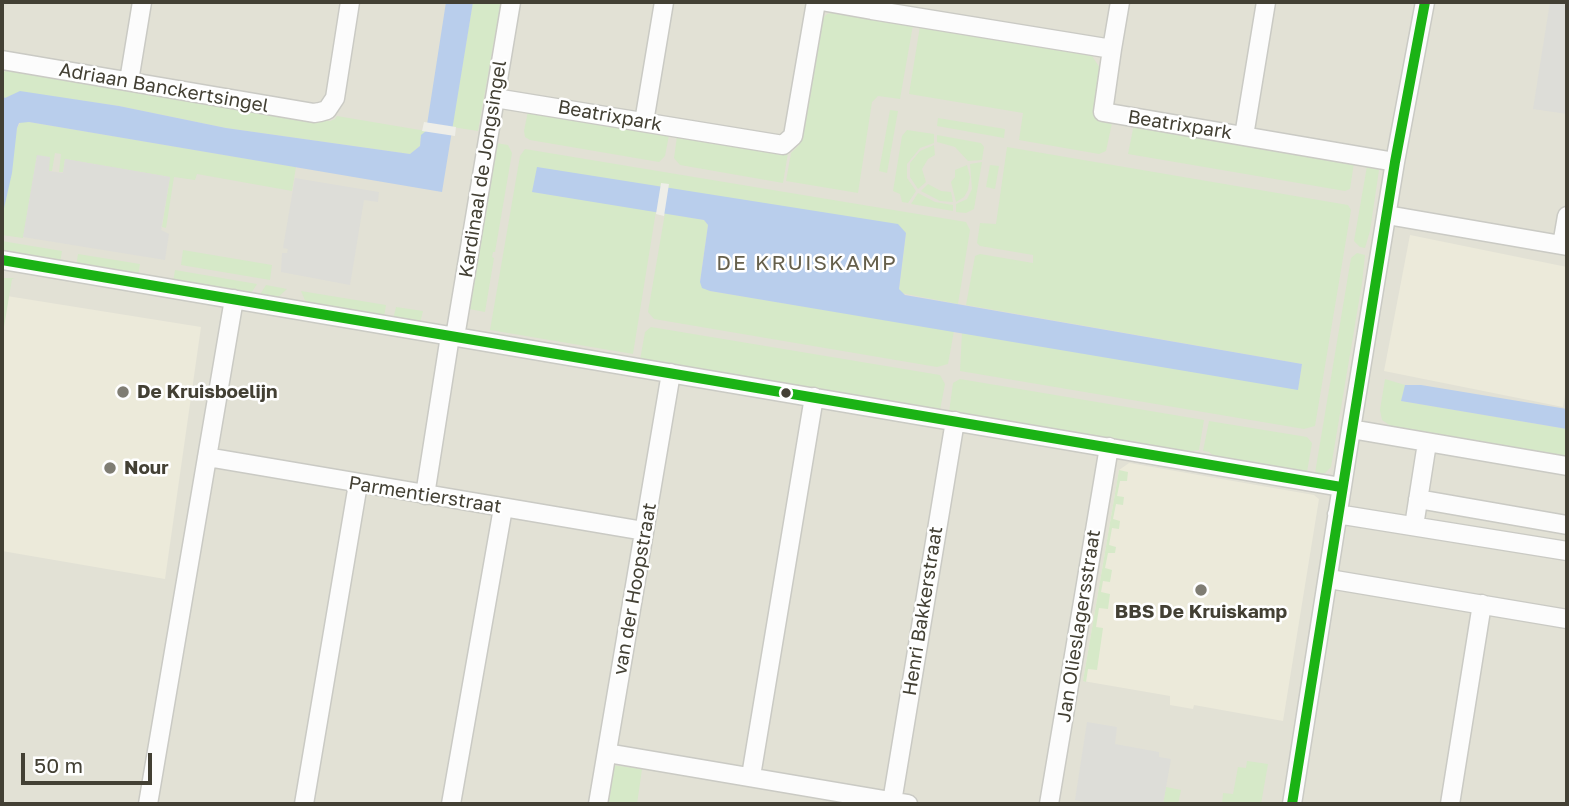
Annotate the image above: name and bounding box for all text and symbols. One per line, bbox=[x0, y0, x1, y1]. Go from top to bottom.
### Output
street label: Adriaan Banckertsingel bbox=[57, 58, 271, 118]
street label: Kardinaal de Jongsingel bbox=[455, 59, 511, 279]
street label: Beatrixpark bbox=[556, 96, 664, 136]
street label: Beatrixpark bbox=[1126, 105, 1234, 145]
district label: DE KRUISKAMP bbox=[718, 250, 896, 276]
place label: De Kruisboelijn bbox=[137, 381, 277, 403]
marker: De Kruisboelijn bbox=[115, 384, 131, 400]
unlabelled marker bbox=[779, 386, 793, 400]
place label: Nour bbox=[124, 457, 169, 479]
marker: Nour bbox=[102, 460, 118, 476]
street label: Parmentierstraat bbox=[347, 472, 503, 518]
street label: van der Hoopstraat bbox=[609, 501, 661, 677]
street label: Henri Bakkerstraat bbox=[898, 525, 948, 697]
street label: Jan Olieslagersstraat bbox=[1053, 528, 1105, 724]
marker: BBS De Kruiskamp bbox=[1193, 582, 1209, 598]
place label: BBS De Kruiskamp bbox=[1115, 601, 1287, 623]
scale bar bbox=[24, 740, 156, 784]
text: 50 m bbox=[34, 752, 83, 778]

